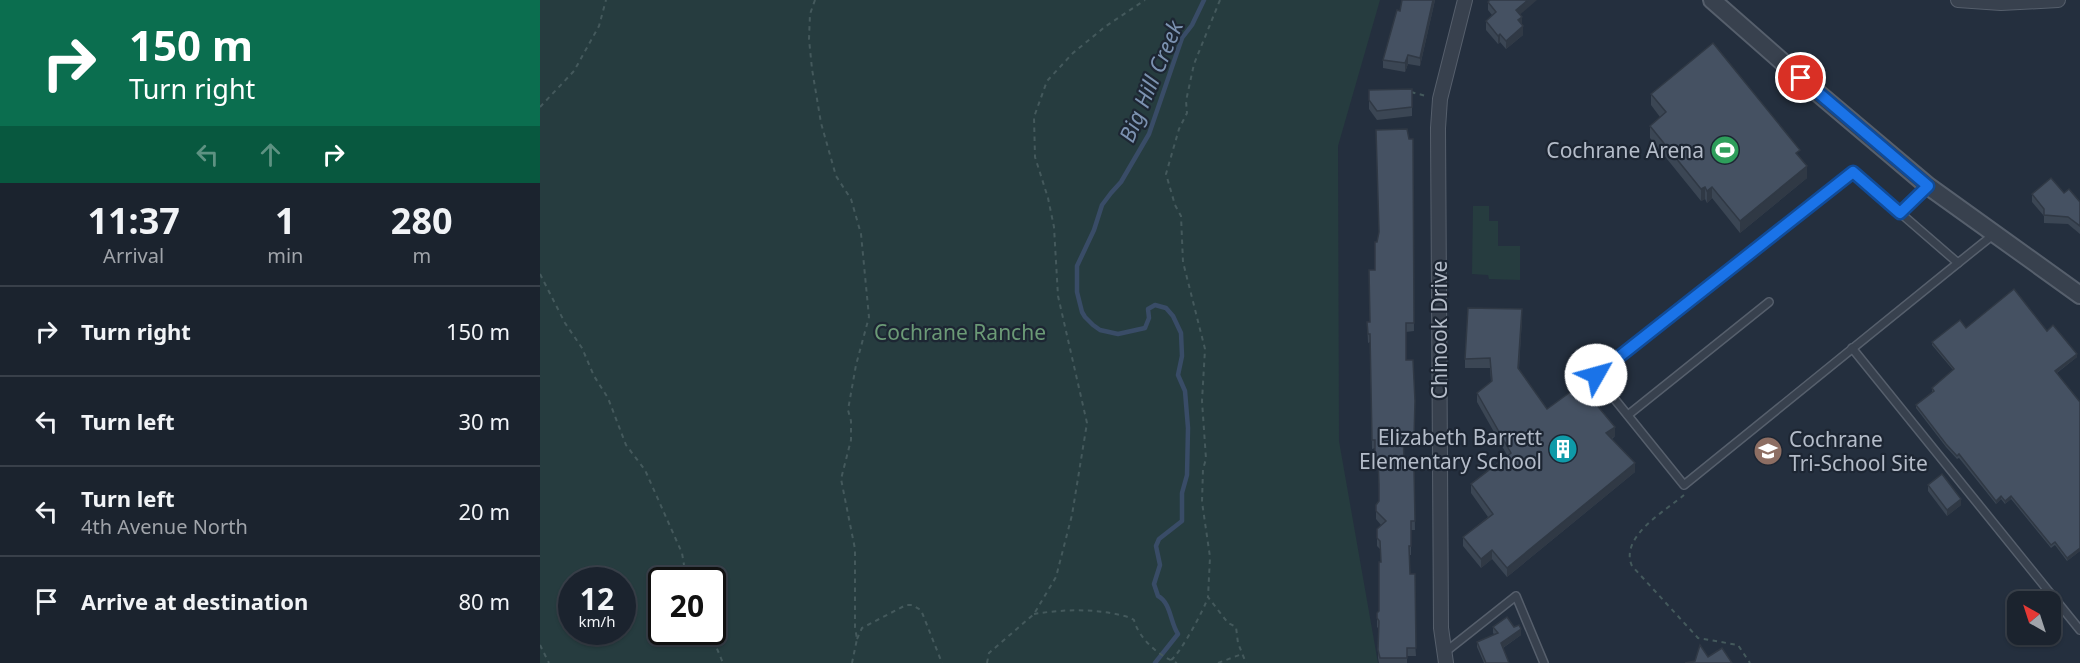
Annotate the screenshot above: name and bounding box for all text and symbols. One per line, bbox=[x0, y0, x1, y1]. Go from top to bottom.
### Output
water label: Big Hill Creek bbox=[1111, 15, 1189, 146]
text: 150 m bbox=[129, 16, 253, 73]
icon: right bbox=[30, 24, 108, 102]
pin bbox=[1775, 52, 1826, 103]
icon: arrive bbox=[1784, 61, 1817, 94]
text: Turn right bbox=[129, 70, 255, 107]
sports icon: Cochrane Arena bbox=[1709, 134, 1741, 166]
place label: Cochrane Arena bbox=[1546, 136, 1704, 164]
icon: left bbox=[191, 138, 224, 171]
icon: ahead bbox=[254, 138, 287, 171]
icon: right bbox=[317, 138, 350, 171]
text: 11:37 bbox=[87, 196, 180, 245]
text: 1 bbox=[275, 196, 296, 245]
text: 280 bbox=[391, 196, 453, 245]
text: Arrival bbox=[103, 242, 164, 269]
text: min bbox=[267, 242, 303, 269]
text: m bbox=[412, 242, 431, 269]
street label: Chinook Drive bbox=[1425, 261, 1453, 399]
icon: right bbox=[30, 315, 63, 348]
text: Turn right bbox=[81, 316, 191, 346]
text: 150 m bbox=[446, 316, 510, 346]
park label: Cochrane Ranche bbox=[874, 318, 1046, 346]
position arrow bbox=[1564, 343, 1628, 407]
icon: left bbox=[30, 405, 63, 438]
text: Turn left bbox=[81, 406, 175, 436]
text: 30 m bbox=[459, 406, 510, 436]
place label: Elizabeth Barrett Elementary School bbox=[1359, 423, 1542, 475]
place label: Cochrane Tri-School Site bbox=[1789, 425, 1928, 477]
building icon: Elizabeth Barrett Elementary School bbox=[1547, 433, 1579, 465]
school or university icon: Cochrane Tri-School Site bbox=[1752, 435, 1784, 467]
text: Turn left bbox=[81, 483, 175, 513]
icon: left bbox=[30, 495, 63, 528]
text: 20 m bbox=[459, 496, 510, 526]
text: 4th Avenue North bbox=[81, 513, 248, 540]
speed limit sign: 20 bbox=[648, 567, 726, 645]
text: 12 bbox=[580, 578, 614, 619]
icon: arrive bbox=[30, 585, 63, 618]
text: Arrive at destination bbox=[81, 586, 308, 616]
text: 80 m bbox=[459, 586, 510, 616]
north arrow bbox=[2007, 591, 2061, 645]
map controls bbox=[2007, 591, 2061, 645]
text: km/h bbox=[579, 611, 615, 631]

